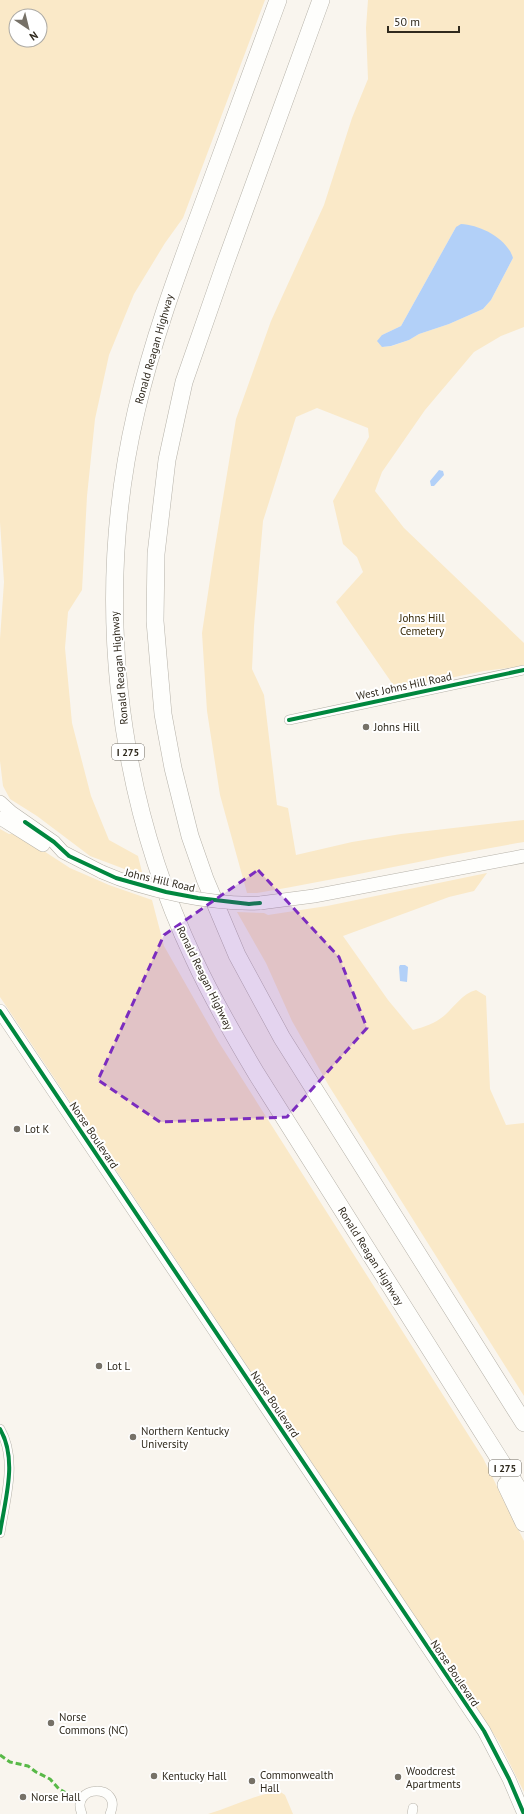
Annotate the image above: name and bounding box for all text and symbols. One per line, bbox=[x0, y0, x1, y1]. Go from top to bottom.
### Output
north arrow bbox=[8, 8, 48, 48]
scale bar bbox=[388, 8, 459, 34]
text: 50 m bbox=[394, 14, 420, 29]
text: N bbox=[27, 28, 41, 44]
street label: Ronald Reagan Highway bbox=[132, 292, 177, 406]
street label: Ronald Reagan Highway bbox=[107, 610, 131, 725]
park label: Johns Hill Cemetery bbox=[398, 611, 446, 638]
street label: West Johns Hill Road bbox=[355, 669, 453, 703]
place label: Johns Hill bbox=[373, 720, 420, 734]
marker: Johns Hill bbox=[361, 722, 371, 732]
road number: I 275 bbox=[112, 744, 144, 760]
street label: Johns Hill Road bbox=[123, 865, 197, 895]
street label: Ronald Reagan Highway bbox=[174, 924, 237, 1033]
street label: Norse Boulevard bbox=[67, 1099, 121, 1171]
place label: Lot K bbox=[25, 1122, 50, 1136]
marker: Lot K bbox=[12, 1124, 22, 1134]
street label: Ronald Reagan Highway bbox=[335, 1204, 408, 1309]
place label: Lot L bbox=[107, 1359, 131, 1373]
marker: Lot L bbox=[94, 1361, 104, 1371]
street label: Norse Boulevard bbox=[248, 1368, 302, 1440]
place label: Northern Kentucky University bbox=[141, 1424, 230, 1451]
marker: Northern Kentucky University bbox=[128, 1432, 138, 1442]
road number: I 275 bbox=[489, 1460, 521, 1476]
street label: Norse Boulevard bbox=[428, 1637, 482, 1709]
place label: Norse Commons (NC) bbox=[59, 1710, 128, 1737]
marker: Norse Commons (NC) bbox=[46, 1718, 56, 1728]
place label: Woodcrest Apartments bbox=[406, 1764, 461, 1791]
place label: Commonwealth Hall bbox=[260, 1768, 334, 1795]
place label: Kentucky Hall bbox=[162, 1769, 227, 1783]
marker: Kentucky Hall bbox=[149, 1771, 159, 1781]
marker: Woodcrest Apartments bbox=[393, 1772, 403, 1782]
marker: Commonwealth Hall bbox=[247, 1776, 257, 1786]
place label: Norse Hall bbox=[31, 1790, 81, 1804]
marker: Norse Hall bbox=[18, 1792, 28, 1802]

